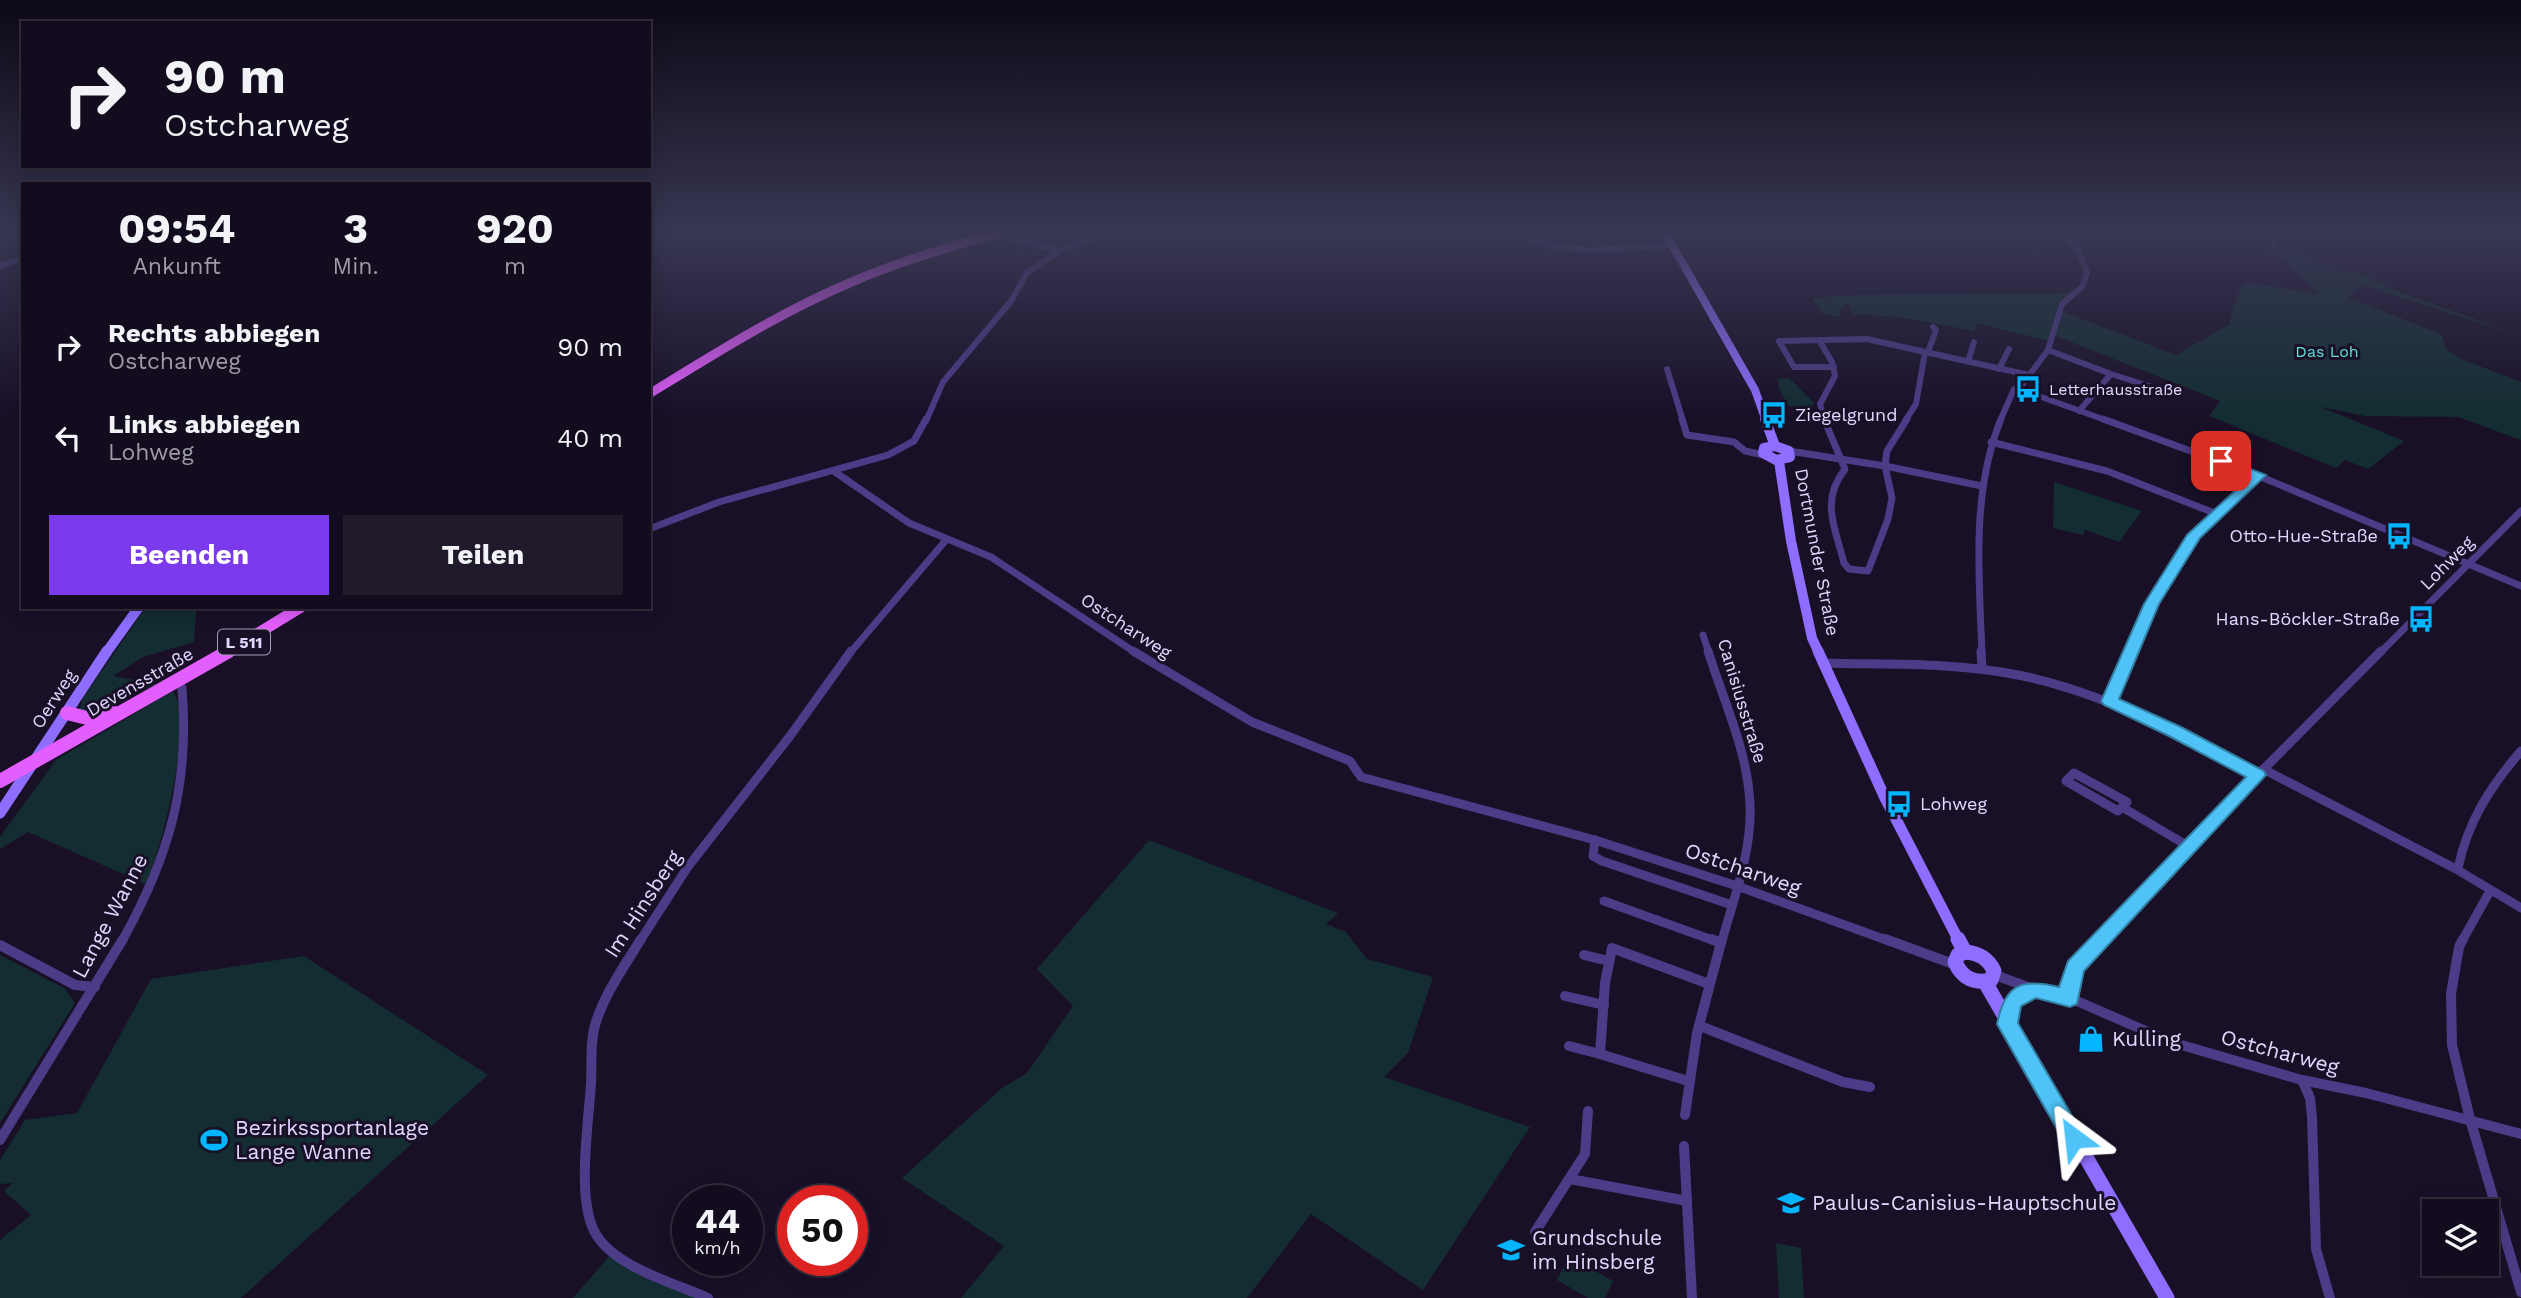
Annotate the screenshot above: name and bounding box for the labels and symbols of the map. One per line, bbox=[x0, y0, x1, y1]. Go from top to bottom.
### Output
park label: Das Loh bbox=[2295, 342, 2359, 361]
bus stop icon: Letterhausstraße bbox=[2013, 374, 2043, 404]
place label: Letterhausstraße bbox=[2049, 380, 2182, 399]
bus stop icon: Ziegelgrund bbox=[1759, 400, 1789, 430]
place label: Ziegelgrund bbox=[1795, 404, 1897, 425]
pin bbox=[2191, 431, 2251, 491]
street label: Dortmunder Straße bbox=[1791, 466, 1844, 637]
bus stop icon: Otto-Hue-Straße bbox=[2384, 521, 2414, 551]
place label: Otto-Hue-Straße bbox=[2229, 525, 2378, 546]
street label: Lohweg bbox=[2416, 531, 2478, 594]
street label: Ostcharweg bbox=[1077, 588, 1176, 663]
bus stop icon: Hans-Böckler-Straße bbox=[2406, 604, 2436, 634]
place label: Hans-Böckler-Straße bbox=[2216, 608, 2400, 629]
road number: L 511 bbox=[218, 629, 270, 654]
street label: Canisiusstraße bbox=[1714, 636, 1771, 766]
street label: Devensstraße bbox=[83, 643, 197, 720]
street label: Oerweg bbox=[27, 665, 81, 732]
bus stop icon: Lohweg bbox=[1884, 789, 1914, 819]
place label: Lohweg bbox=[1920, 793, 1987, 814]
street label: Ostcharweg bbox=[1682, 837, 1805, 900]
street label: Im Hinsberg bbox=[599, 845, 687, 962]
street label: Lange Wanne bbox=[66, 850, 153, 982]
shop icon: Kulling bbox=[2076, 1024, 2106, 1054]
street label: Ostcharweg bbox=[2218, 1024, 2343, 1080]
place label: Kulling bbox=[2112, 1026, 2182, 1051]
position arrow bbox=[2037, 1101, 2111, 1175]
place label: Bezirkssportanlage Lange Wanne bbox=[235, 1115, 429, 1164]
sports icon: Bezirkssportanlage Lange Wanne bbox=[199, 1125, 229, 1155]
speed limit sign: 50 bbox=[777, 1185, 868, 1276]
school or university icon: Paulus-Canisius-Hauptschule bbox=[1776, 1188, 1806, 1218]
place label: Paulus-Canisius-Hauptschule bbox=[1812, 1190, 2116, 1215]
place label: Grundschule im Hinsberg bbox=[1532, 1225, 1662, 1274]
school or university icon: Grundschule im Hinsberg bbox=[1496, 1235, 1526, 1265]

